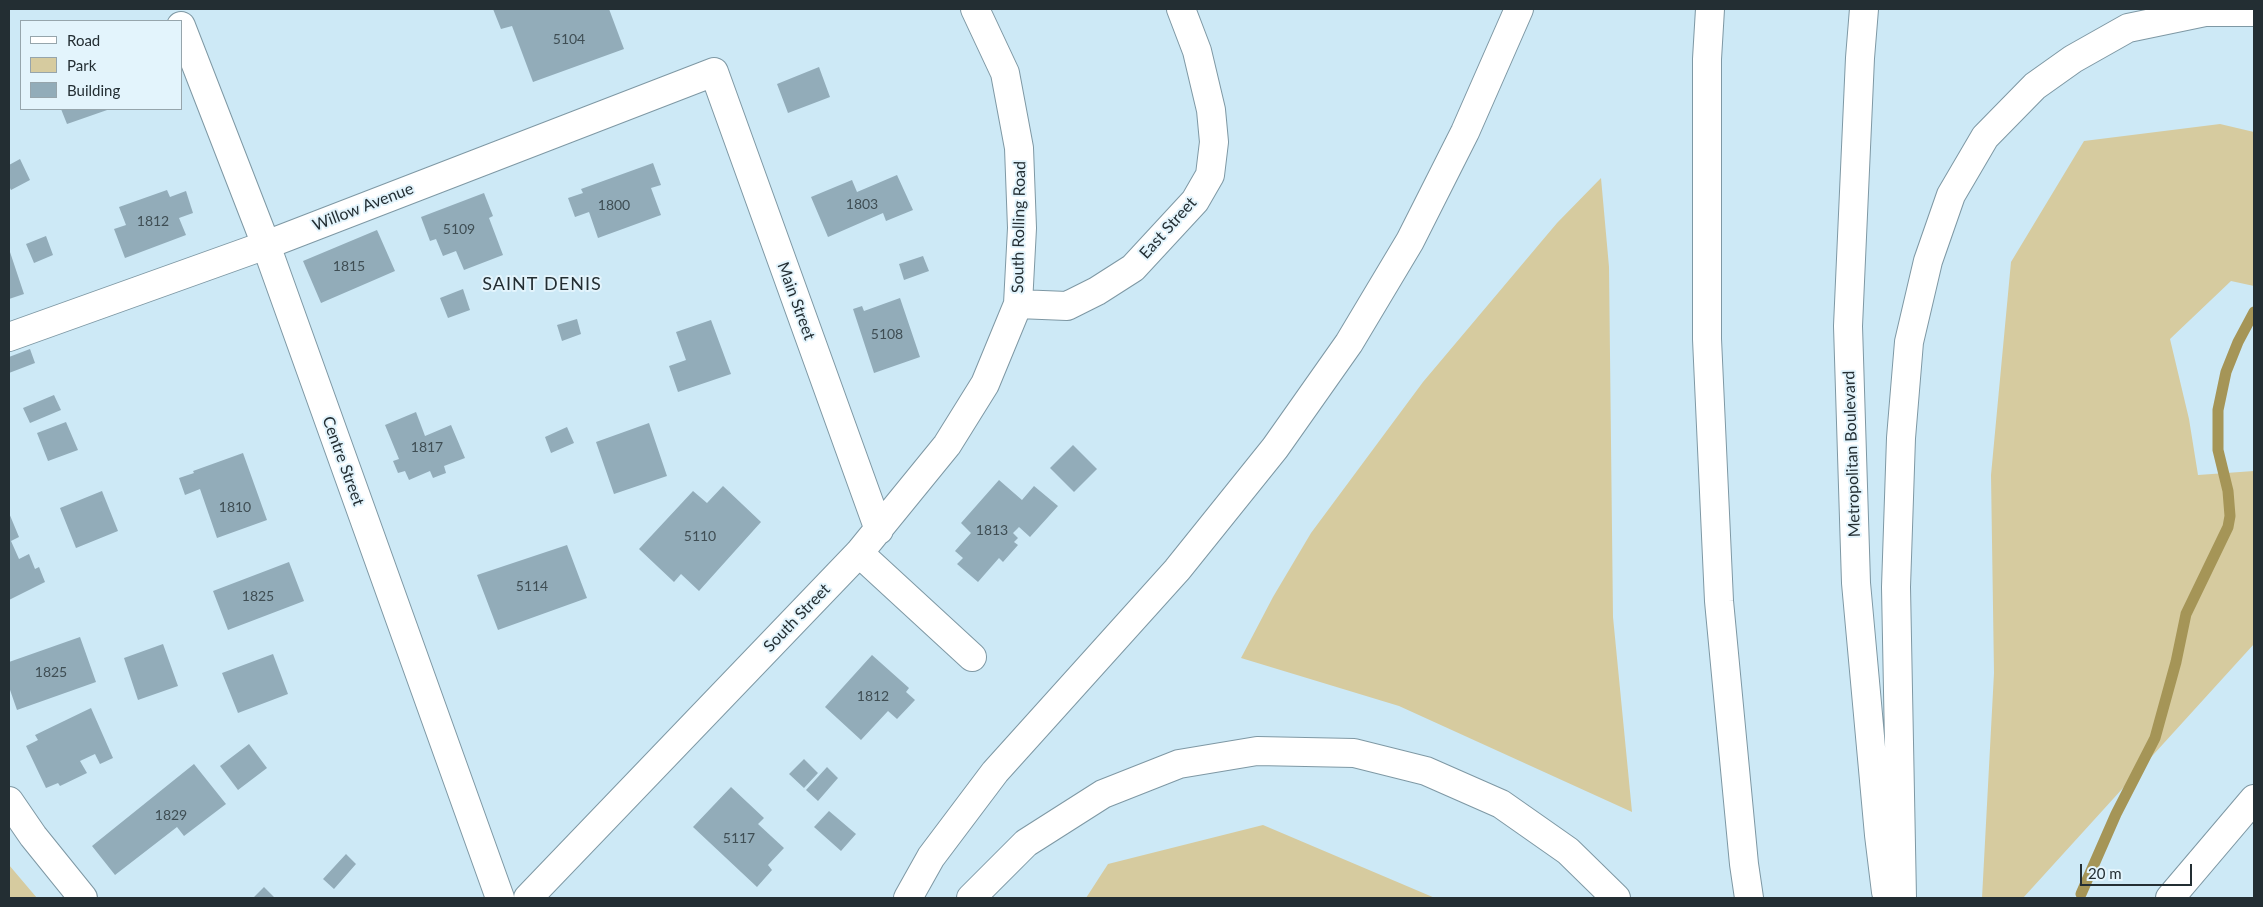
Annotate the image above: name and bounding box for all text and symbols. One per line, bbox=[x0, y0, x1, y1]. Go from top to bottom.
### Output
legend bbox=[20, 20, 182, 110]
text: Road bbox=[67, 31, 100, 49]
house number: 5104 bbox=[553, 31, 585, 47]
text: Park bbox=[67, 56, 96, 74]
text: Building bbox=[67, 81, 120, 99]
street label: South Rolling Road bbox=[1008, 161, 1030, 293]
street label: Willow Avenue bbox=[310, 179, 416, 235]
street label: East Street bbox=[1135, 193, 1201, 263]
house number: 1803 bbox=[846, 196, 878, 212]
house number: 1800 bbox=[598, 197, 630, 213]
house number: 1812 bbox=[137, 213, 169, 229]
house number: 5109 bbox=[443, 221, 475, 237]
house number: 1815 bbox=[333, 258, 365, 274]
street label: Main Street bbox=[773, 259, 819, 343]
district label: SAINT DENIS bbox=[481, 273, 603, 295]
house number: 5108 bbox=[871, 326, 903, 342]
street label: Metropolitan Boulevard bbox=[1840, 370, 1864, 538]
street label: Centre Street bbox=[318, 414, 368, 508]
house number: 1817 bbox=[411, 439, 443, 455]
house number: 1810 bbox=[219, 499, 251, 515]
house number: 1813 bbox=[976, 522, 1008, 538]
house number: 5110 bbox=[684, 528, 716, 544]
house number: 5114 bbox=[516, 578, 548, 594]
street label: South Street bbox=[760, 580, 834, 656]
house number: 1825 bbox=[242, 588, 274, 604]
house number: 1825 bbox=[35, 664, 67, 680]
house number: 1812 bbox=[857, 688, 889, 704]
house number: 1829 bbox=[155, 807, 187, 823]
house number: 5117 bbox=[723, 830, 755, 846]
scale bar bbox=[2083, 854, 2196, 886]
text: 20 m bbox=[2088, 864, 2122, 882]

